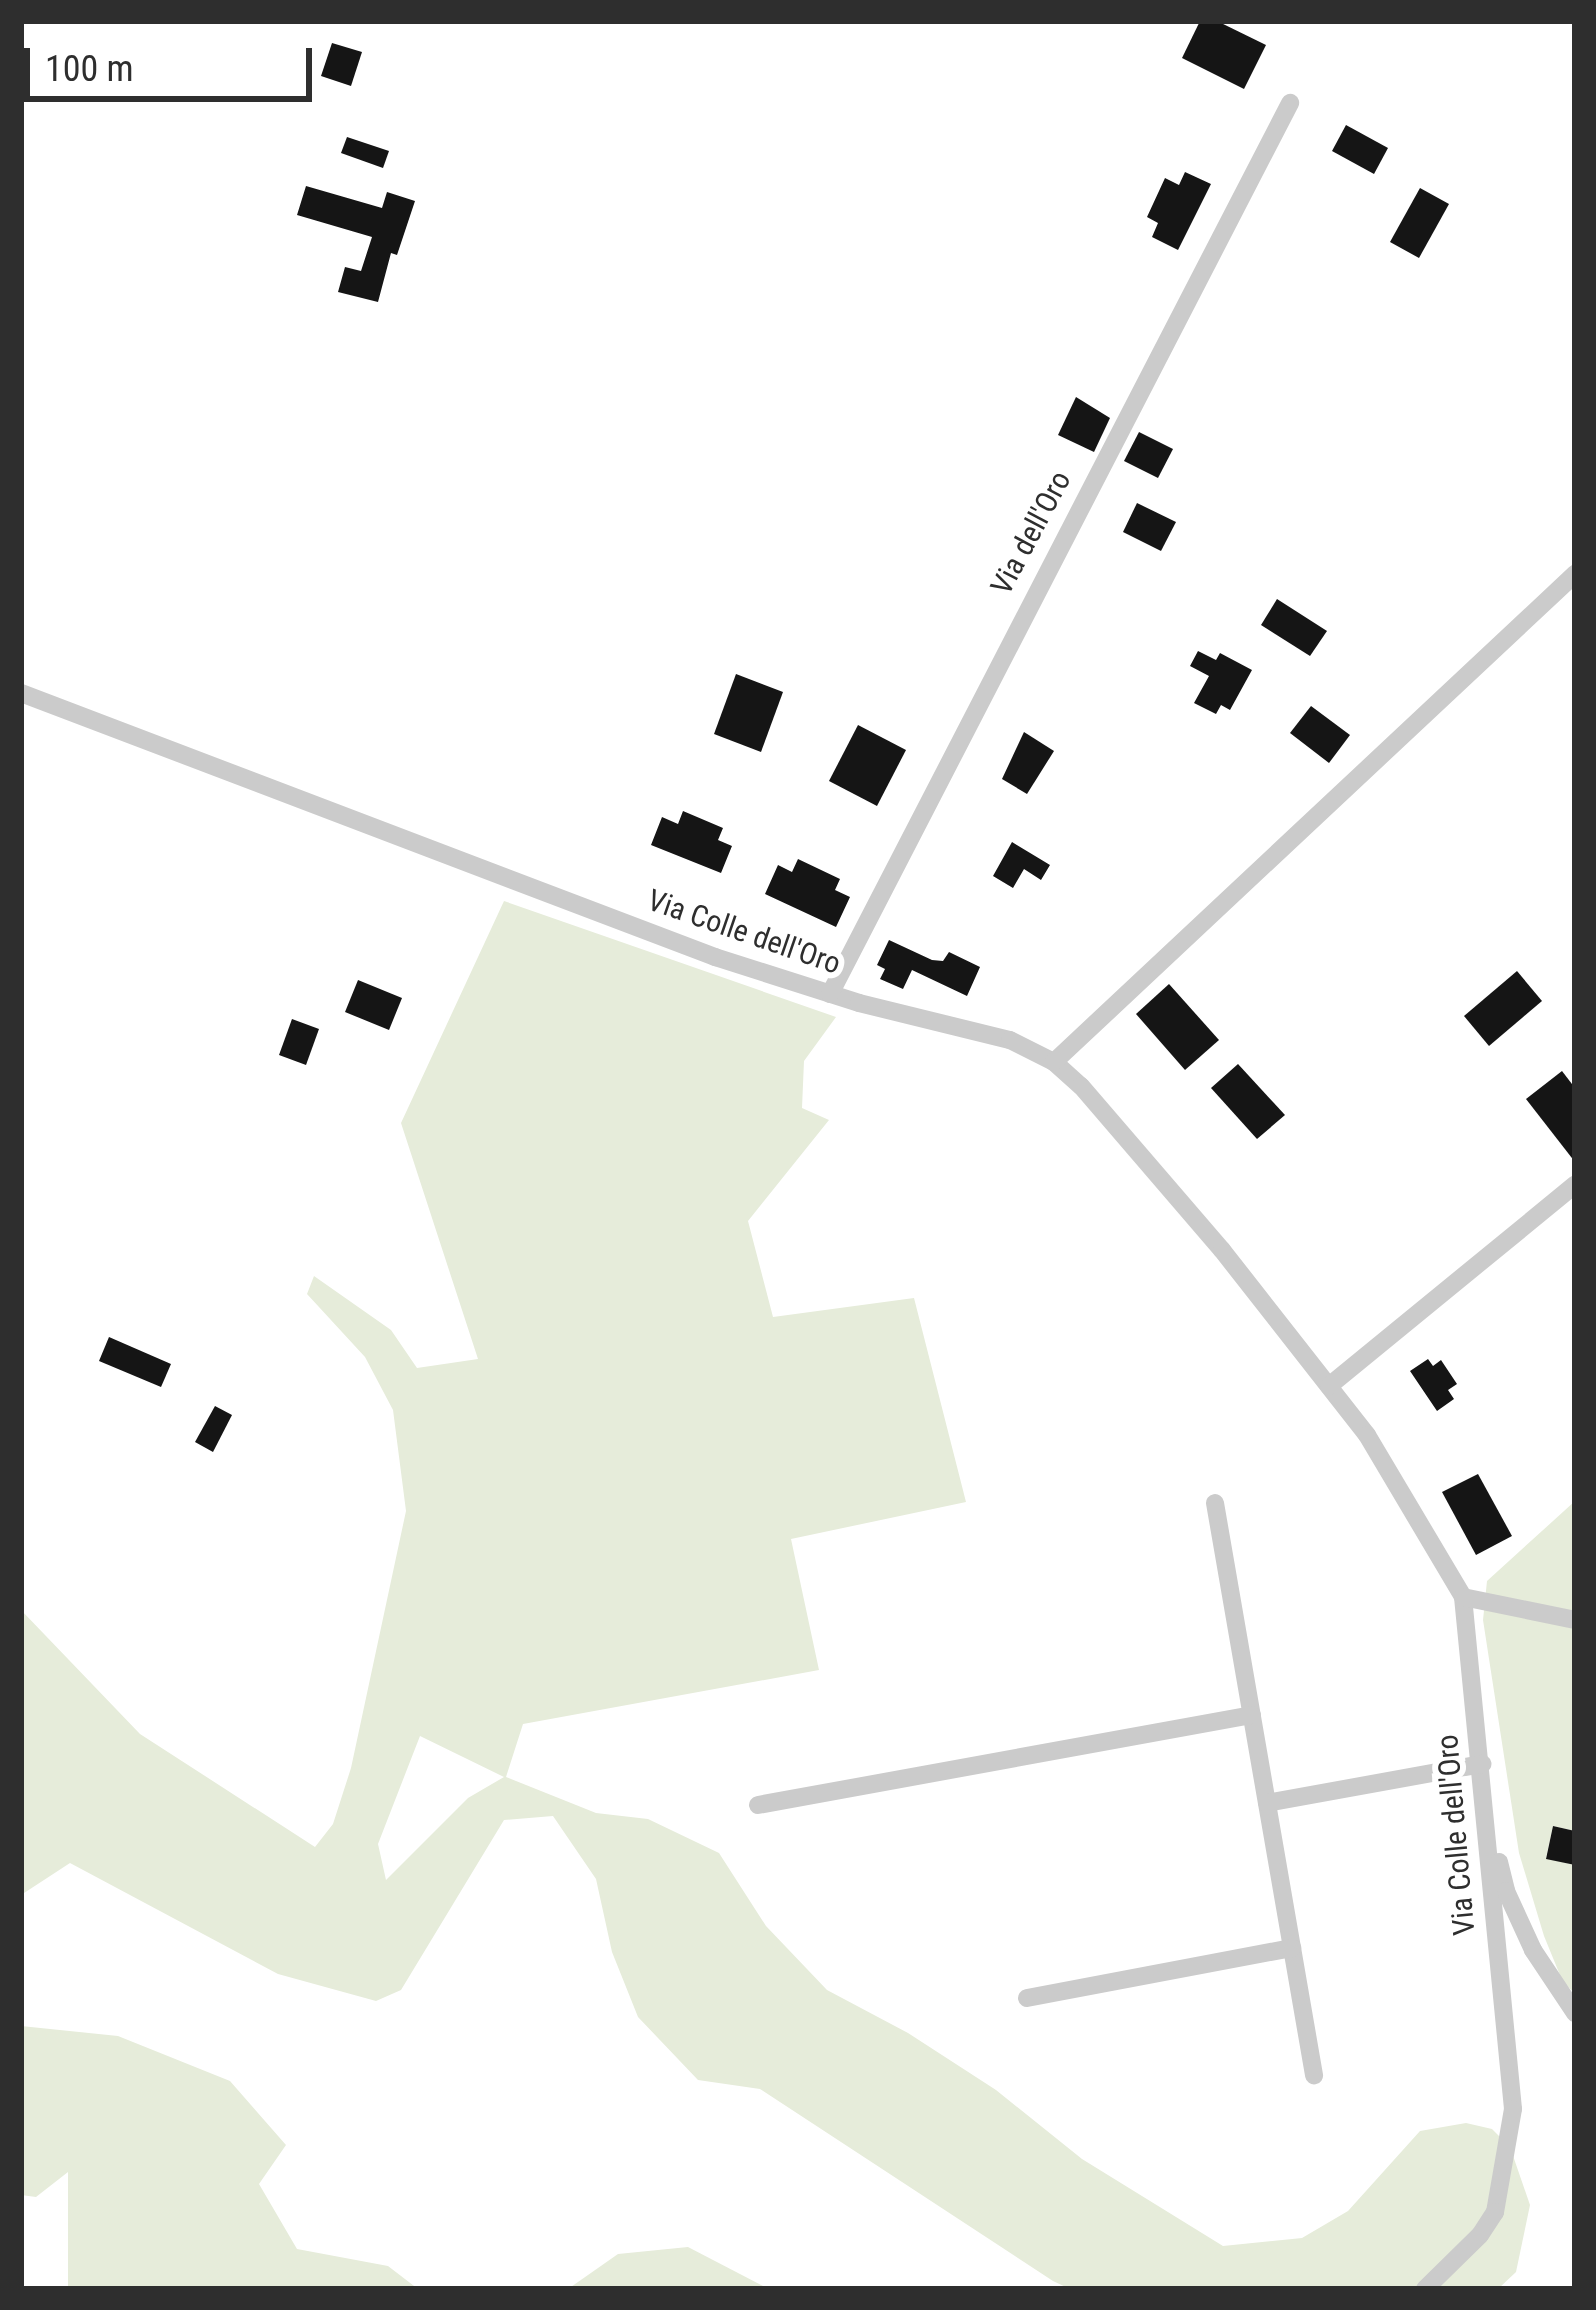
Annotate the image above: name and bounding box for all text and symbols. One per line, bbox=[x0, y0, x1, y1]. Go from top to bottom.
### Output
scale bar bbox=[30, 24, 318, 98]
text: 100 m bbox=[45, 48, 134, 90]
street label: Via dell'Oro bbox=[983, 465, 1079, 601]
street label: Via Colle dell'Oro bbox=[643, 882, 845, 982]
street label: Via Colle dell'Oro bbox=[1429, 1733, 1483, 1937]

